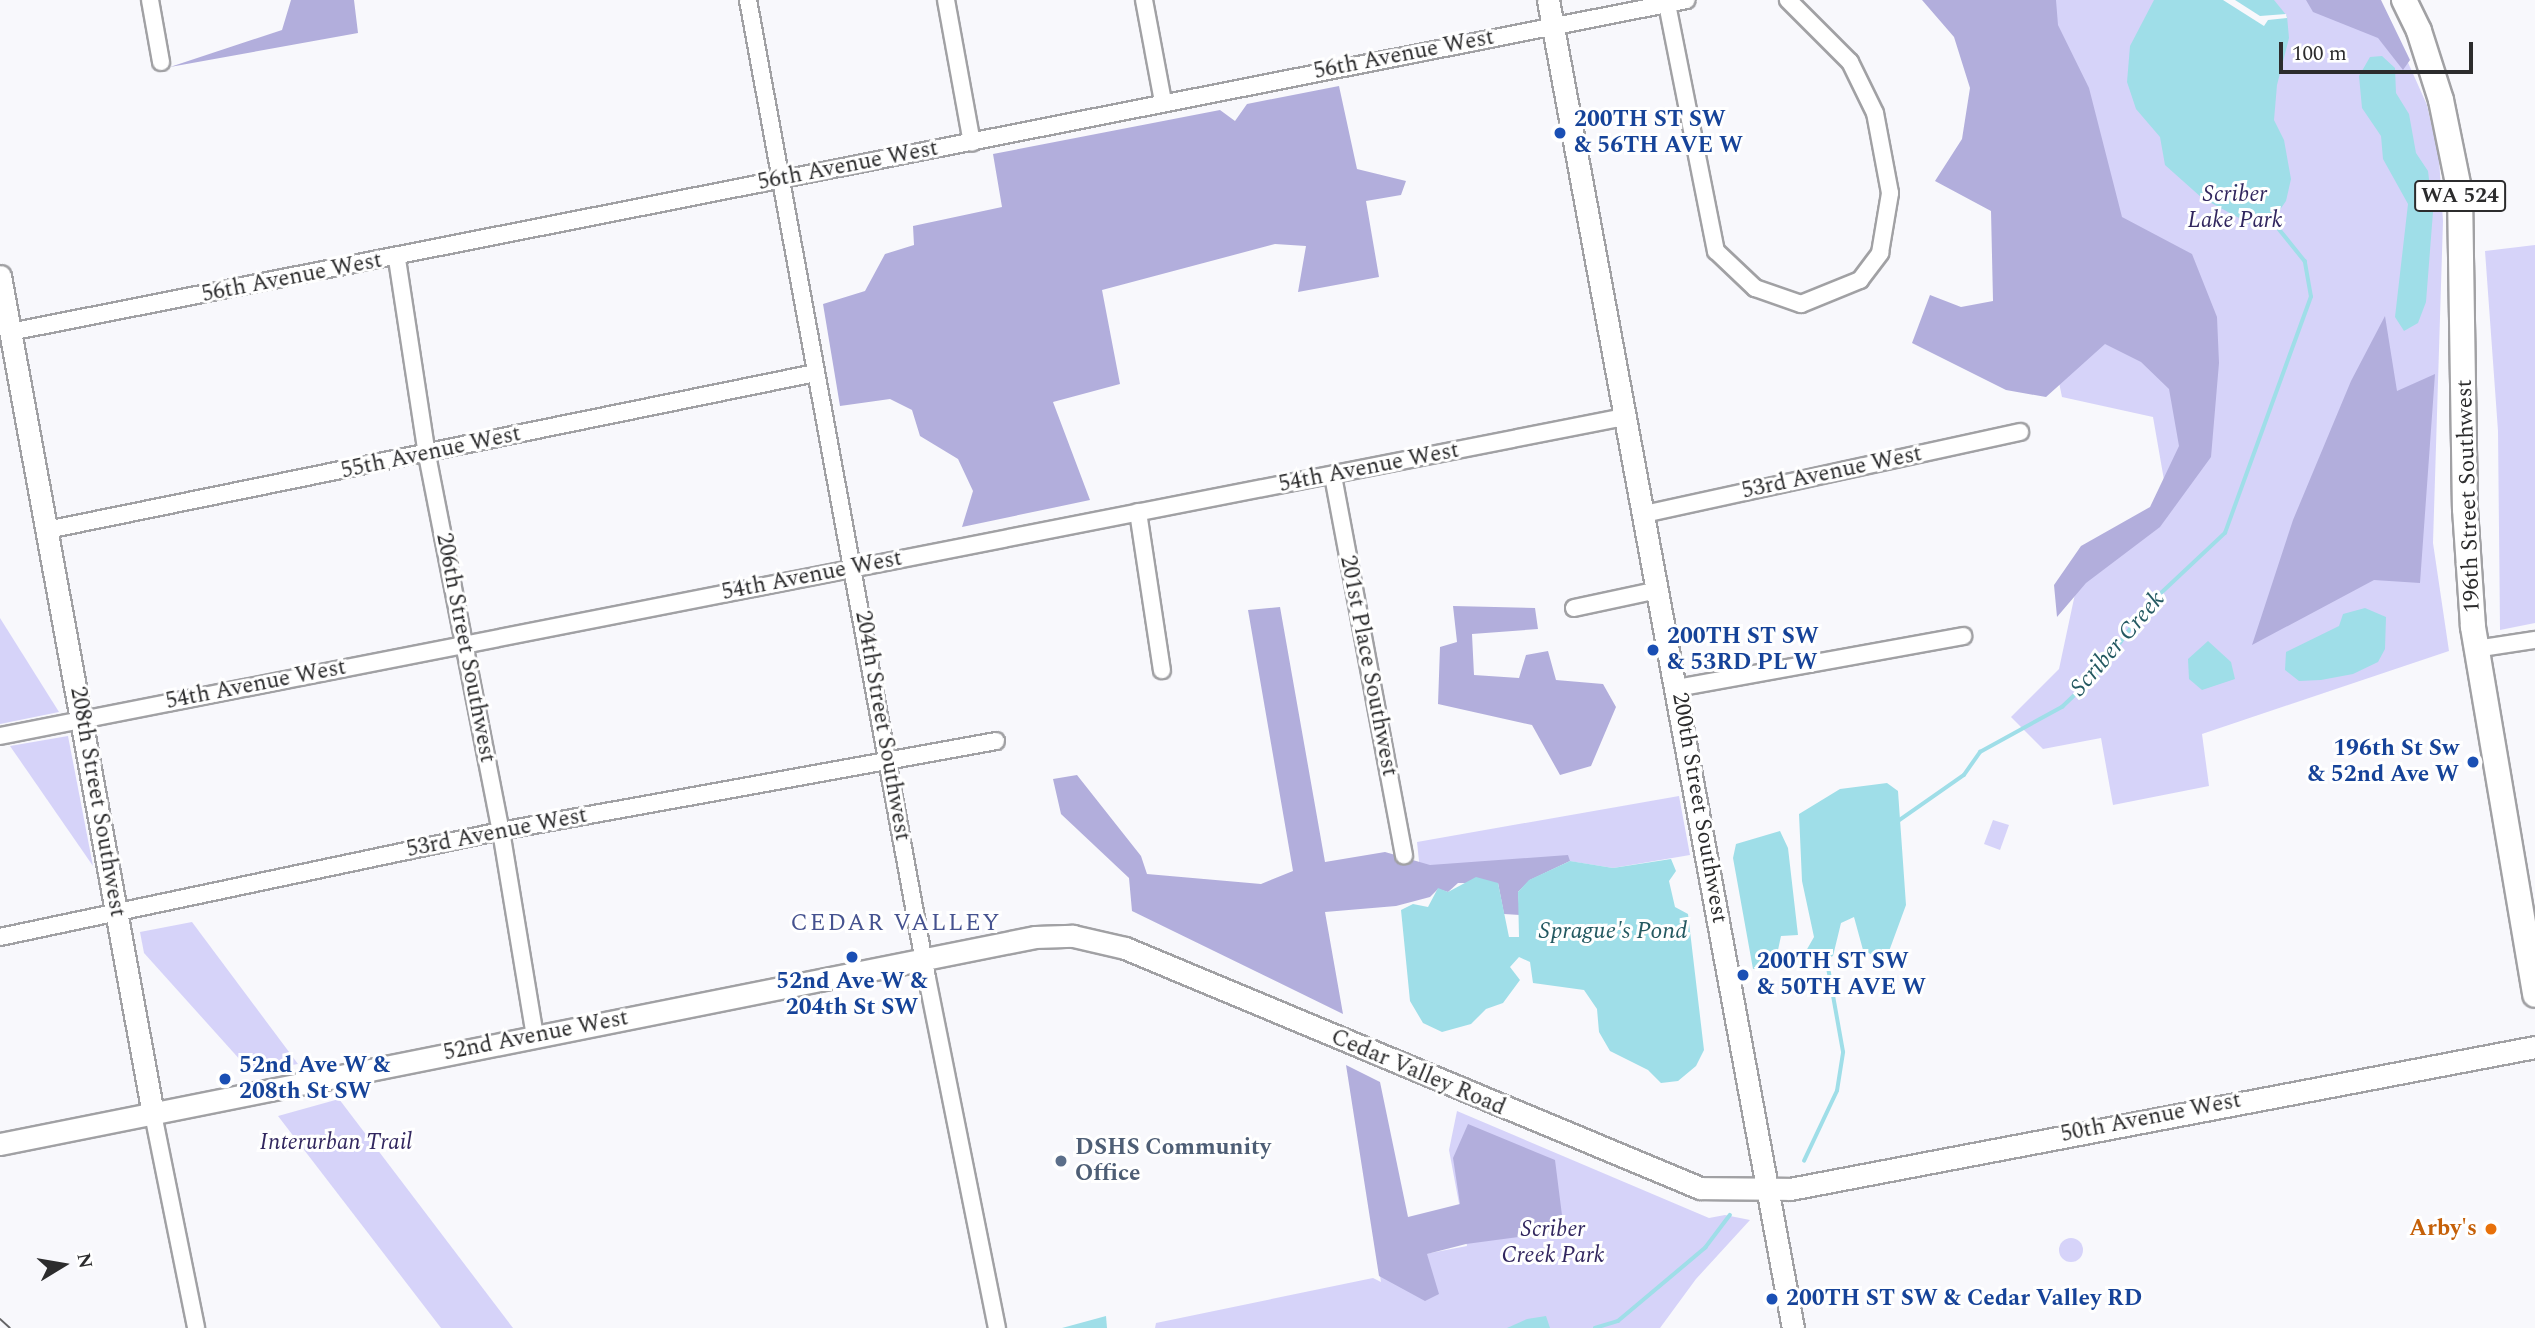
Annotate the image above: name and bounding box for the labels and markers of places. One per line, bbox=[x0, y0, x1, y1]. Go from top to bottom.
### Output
place label: 200TH ST SW & 56TH AVE W bbox=[1574, 106, 1743, 160]
marker: 200TH ST SW & 56TH AVE W bbox=[1552, 125, 1568, 141]
place label: 200TH ST SW & 53RD PL W bbox=[1667, 623, 1819, 677]
marker: 200TH ST SW & 53RD PL W bbox=[1645, 642, 1661, 658]
place label: 196th St Sw & 52nd Ave W bbox=[2308, 735, 2459, 789]
marker: 196th St Sw & 52nd Ave W bbox=[2465, 754, 2481, 770]
place label: 200TH ST SW & 50TH AVE W bbox=[1757, 948, 1926, 1002]
marker: 52nd Ave W & 204th St SW bbox=[844, 949, 860, 965]
marker: 200TH ST SW & 50TH AVE W bbox=[1735, 967, 1751, 983]
place label: 52nd Ave W & 204th St SW bbox=[776, 968, 928, 1022]
place label: 52nd Ave W & 208th St SW bbox=[239, 1052, 390, 1106]
marker: 52nd Ave W & 208th St SW bbox=[217, 1071, 233, 1087]
place label: DSHS Community Office bbox=[1075, 1134, 1271, 1188]
marker: DSHS Community Office bbox=[1053, 1153, 1069, 1169]
place label: Arby's bbox=[2409, 1215, 2477, 1243]
marker: Arby's bbox=[2483, 1221, 2499, 1237]
place label: 200TH ST SW & Cedar Valley RD bbox=[1786, 1285, 2142, 1313]
marker: 200TH ST SW & Cedar Valley RD bbox=[1764, 1291, 1780, 1307]

